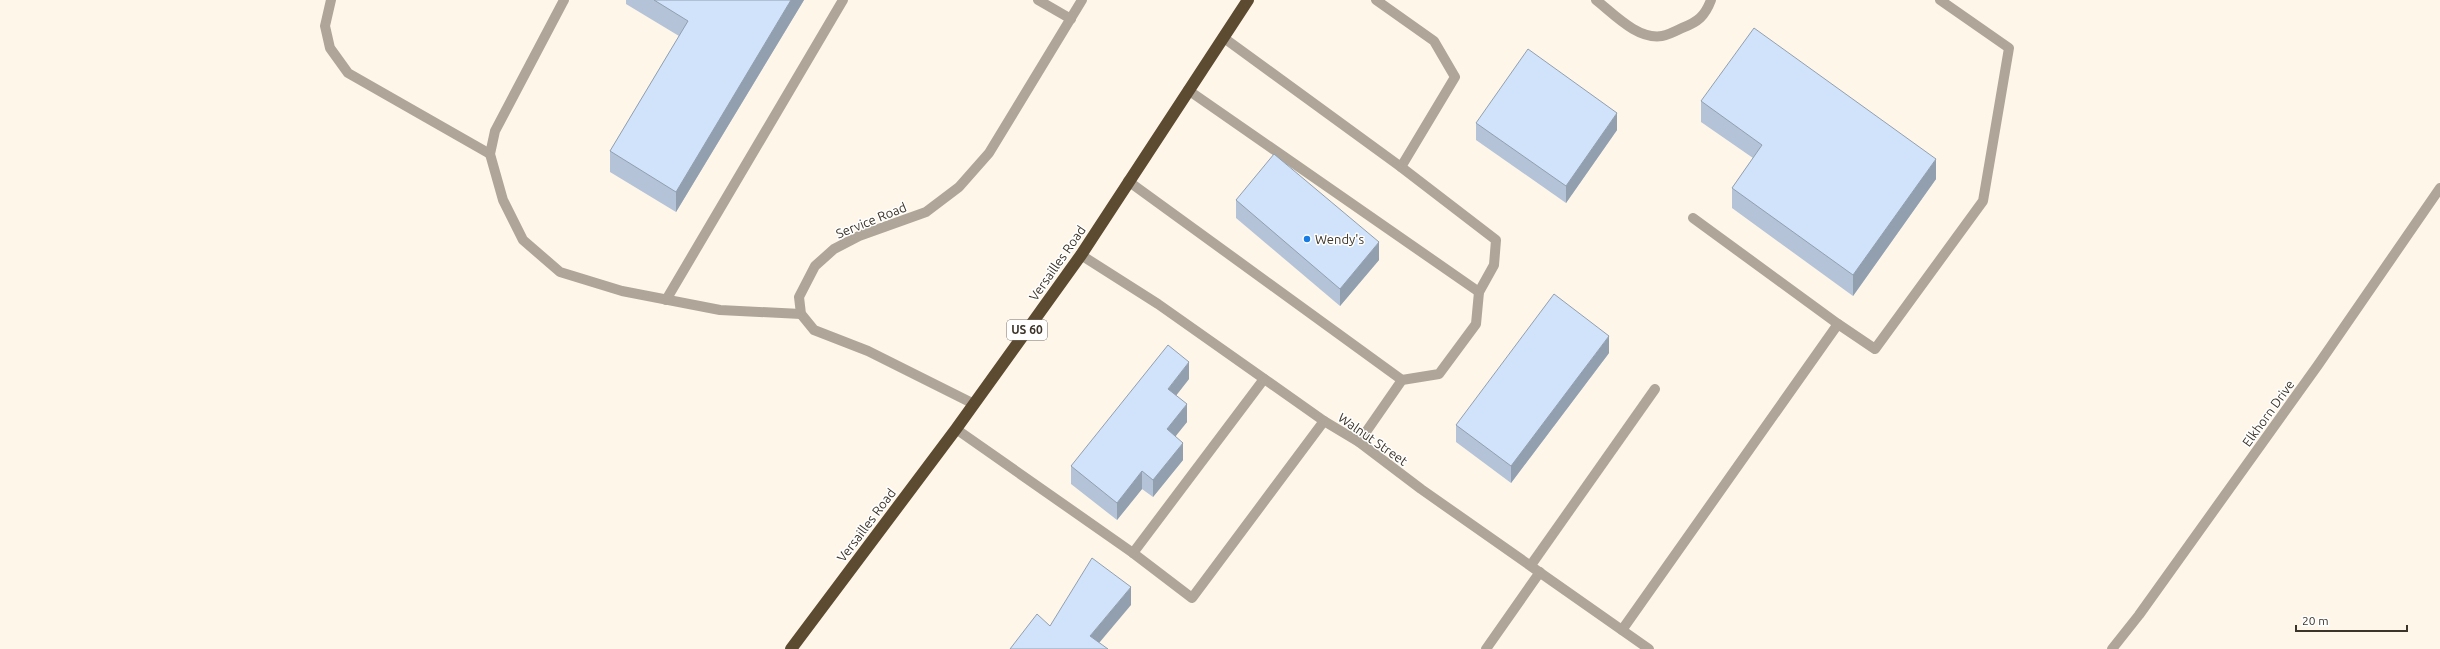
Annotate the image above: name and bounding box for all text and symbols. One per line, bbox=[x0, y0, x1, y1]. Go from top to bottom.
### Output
street label: Service Road bbox=[834, 199, 908, 241]
street label: Versailles Road bbox=[1026, 223, 1088, 303]
place label: Wendy's bbox=[1315, 232, 1364, 246]
marker: Wendy's bbox=[1302, 234, 1312, 244]
road number: US 60 bbox=[1007, 320, 1047, 340]
street label: Elkhorn Drive bbox=[2239, 377, 2297, 449]
street label: Walnut Street bbox=[1336, 410, 1410, 468]
street label: Versailles Road bbox=[834, 486, 898, 564]
scale bar bbox=[2296, 607, 2407, 633]
text: 20 m bbox=[2302, 614, 2329, 627]

